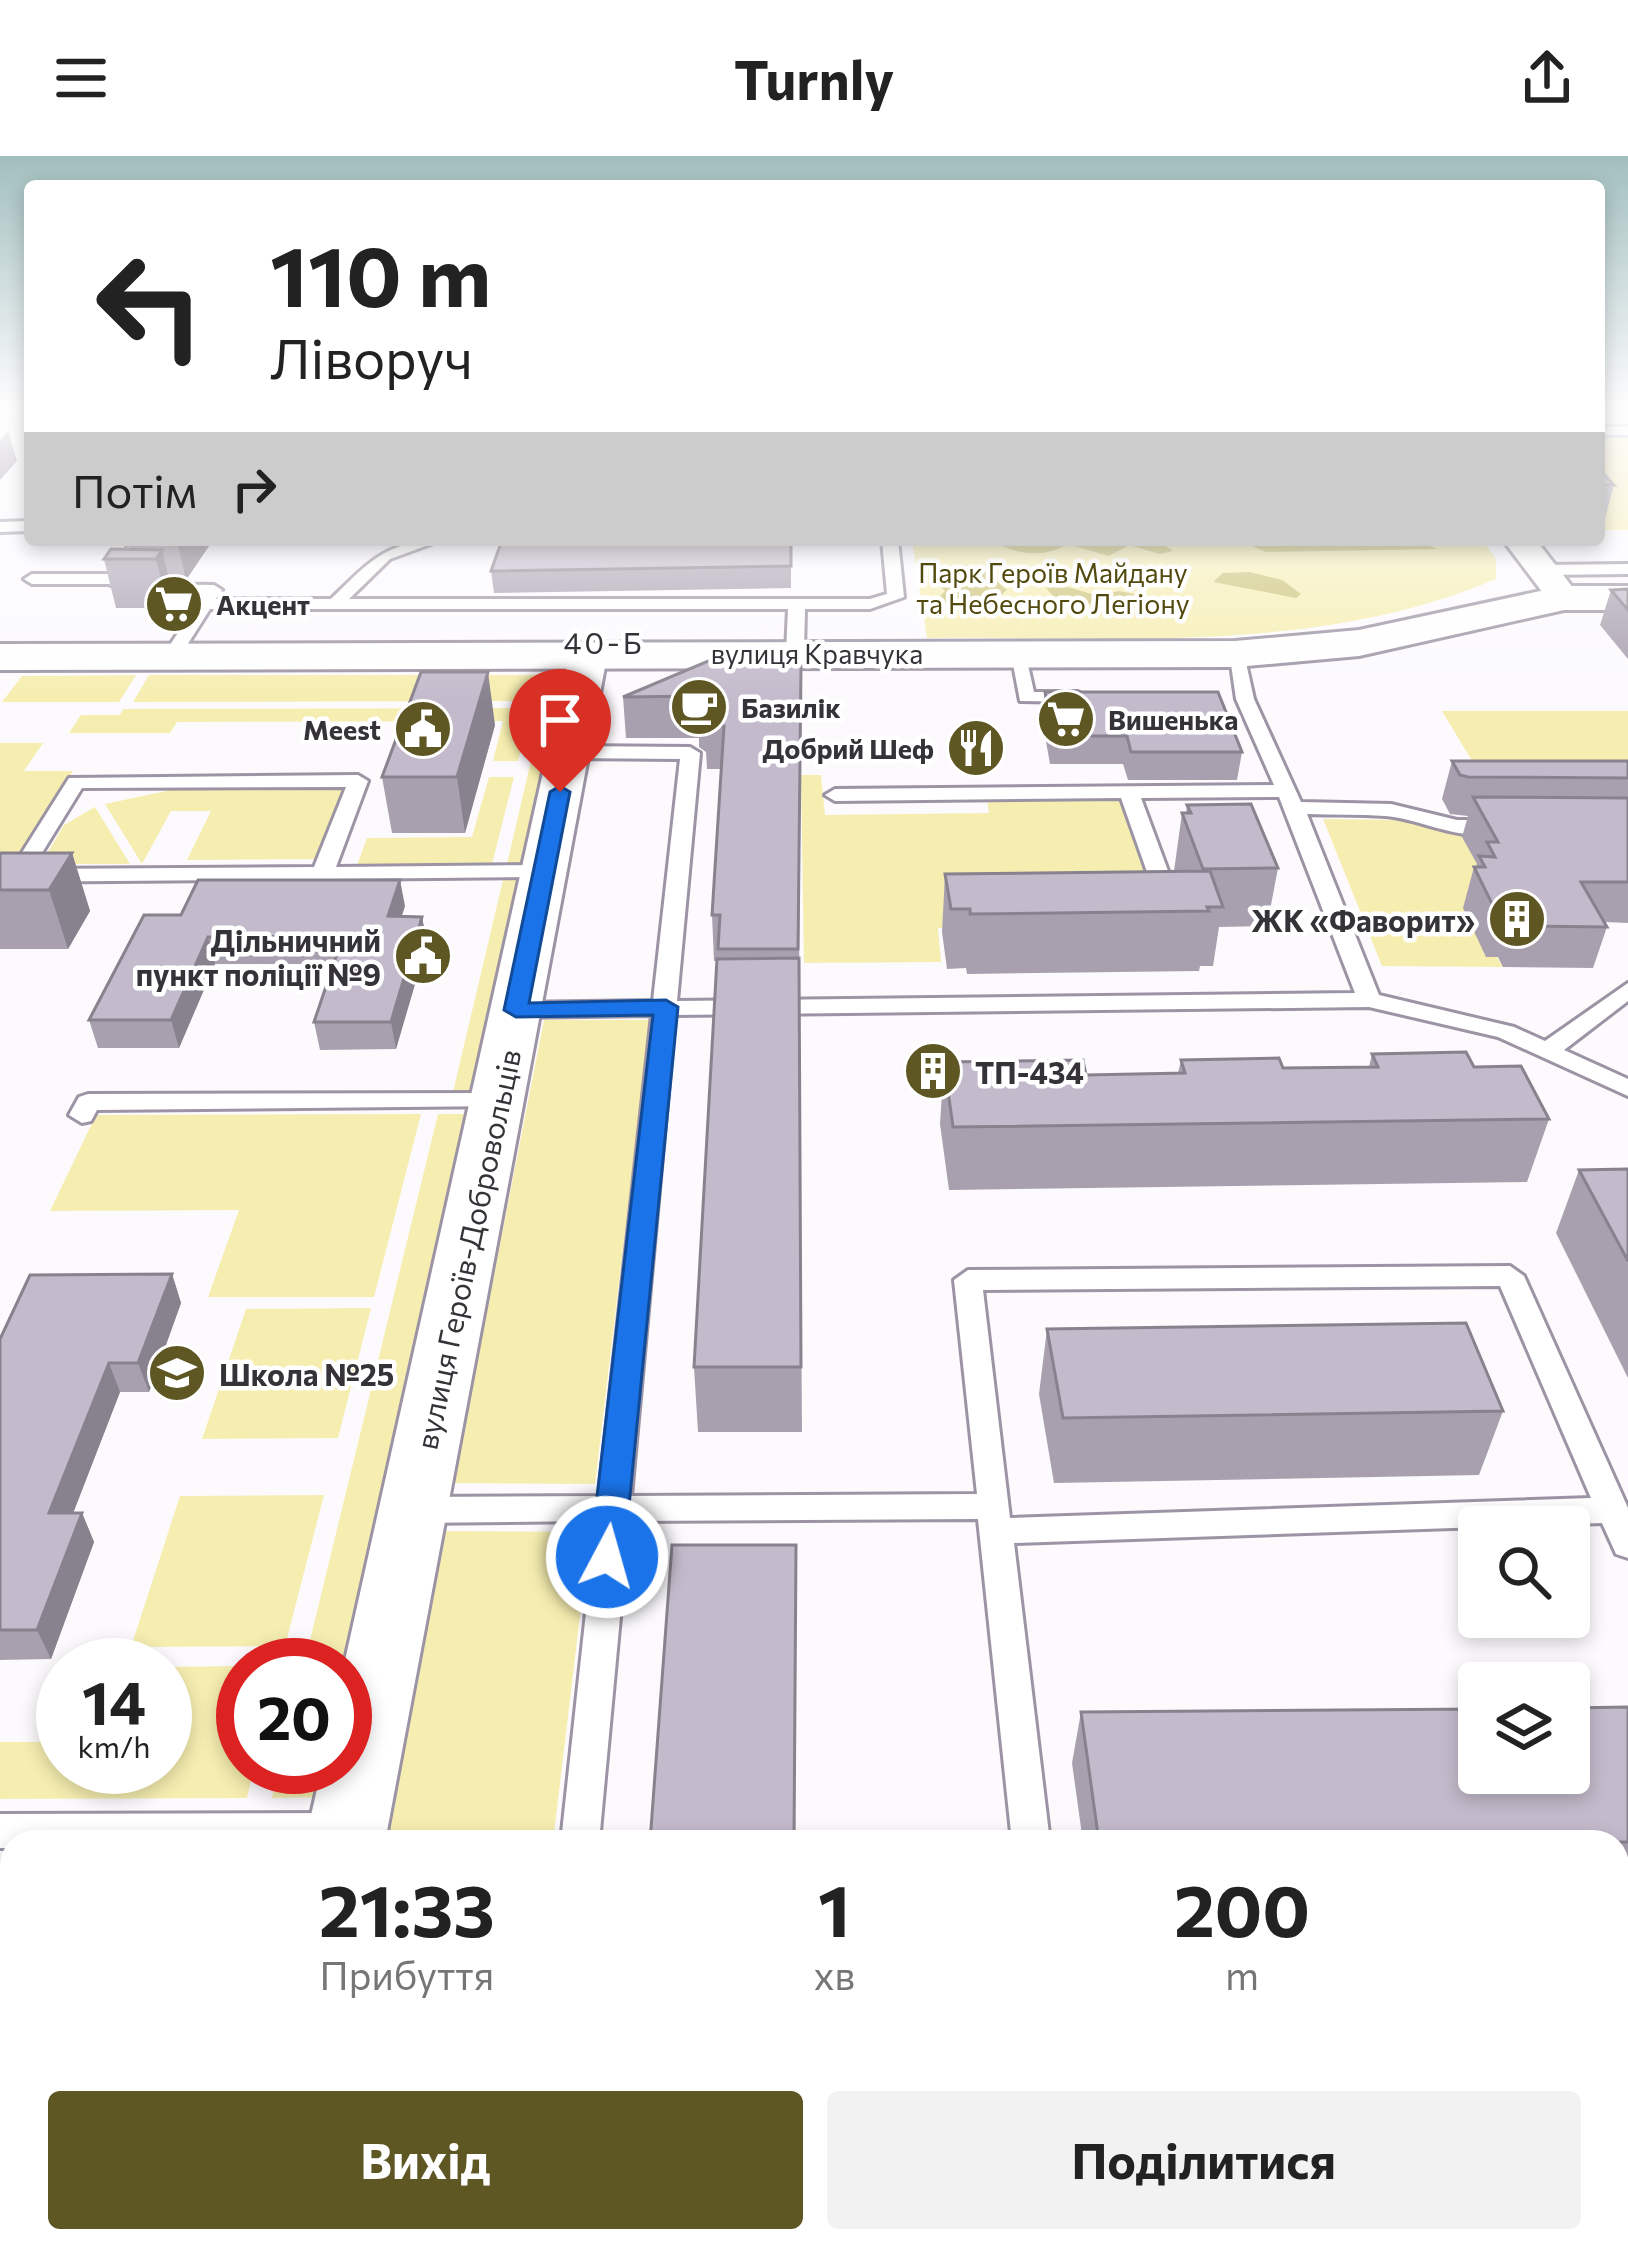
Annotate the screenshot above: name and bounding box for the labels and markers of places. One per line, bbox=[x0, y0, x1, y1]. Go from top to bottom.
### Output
supermarket icon: Акцент bbox=[143, 573, 205, 635]
place label: Акцент bbox=[216, 588, 310, 621]
pin bbox=[509, 669, 611, 792]
cafe icon: Базилік bbox=[668, 676, 730, 738]
supermarket icon: Вишенька bbox=[1035, 688, 1097, 750]
place label: Базилік bbox=[741, 691, 841, 724]
public building icon: Meest bbox=[392, 698, 454, 760]
place label: Вишенька bbox=[1108, 703, 1238, 736]
place label: Meest bbox=[303, 713, 381, 746]
restaurant icon: Добрий Шеф bbox=[945, 717, 1007, 779]
place label: Добрий Шеф bbox=[762, 732, 934, 765]
building icon: ЖК «Фаворит» bbox=[1486, 888, 1548, 950]
place label: ЖК «Фаворит» bbox=[1251, 901, 1475, 938]
place label: Дільничний пункт поліції №9 bbox=[136, 921, 381, 992]
public building icon: Дільничний пункт поліції №9 bbox=[392, 925, 454, 987]
building icon: ТП-434 bbox=[902, 1040, 964, 1102]
place label: ТП-434 bbox=[975, 1053, 1084, 1090]
school or university icon: Школа №25 bbox=[146, 1342, 208, 1404]
place label: Школа №25 bbox=[219, 1355, 394, 1392]

